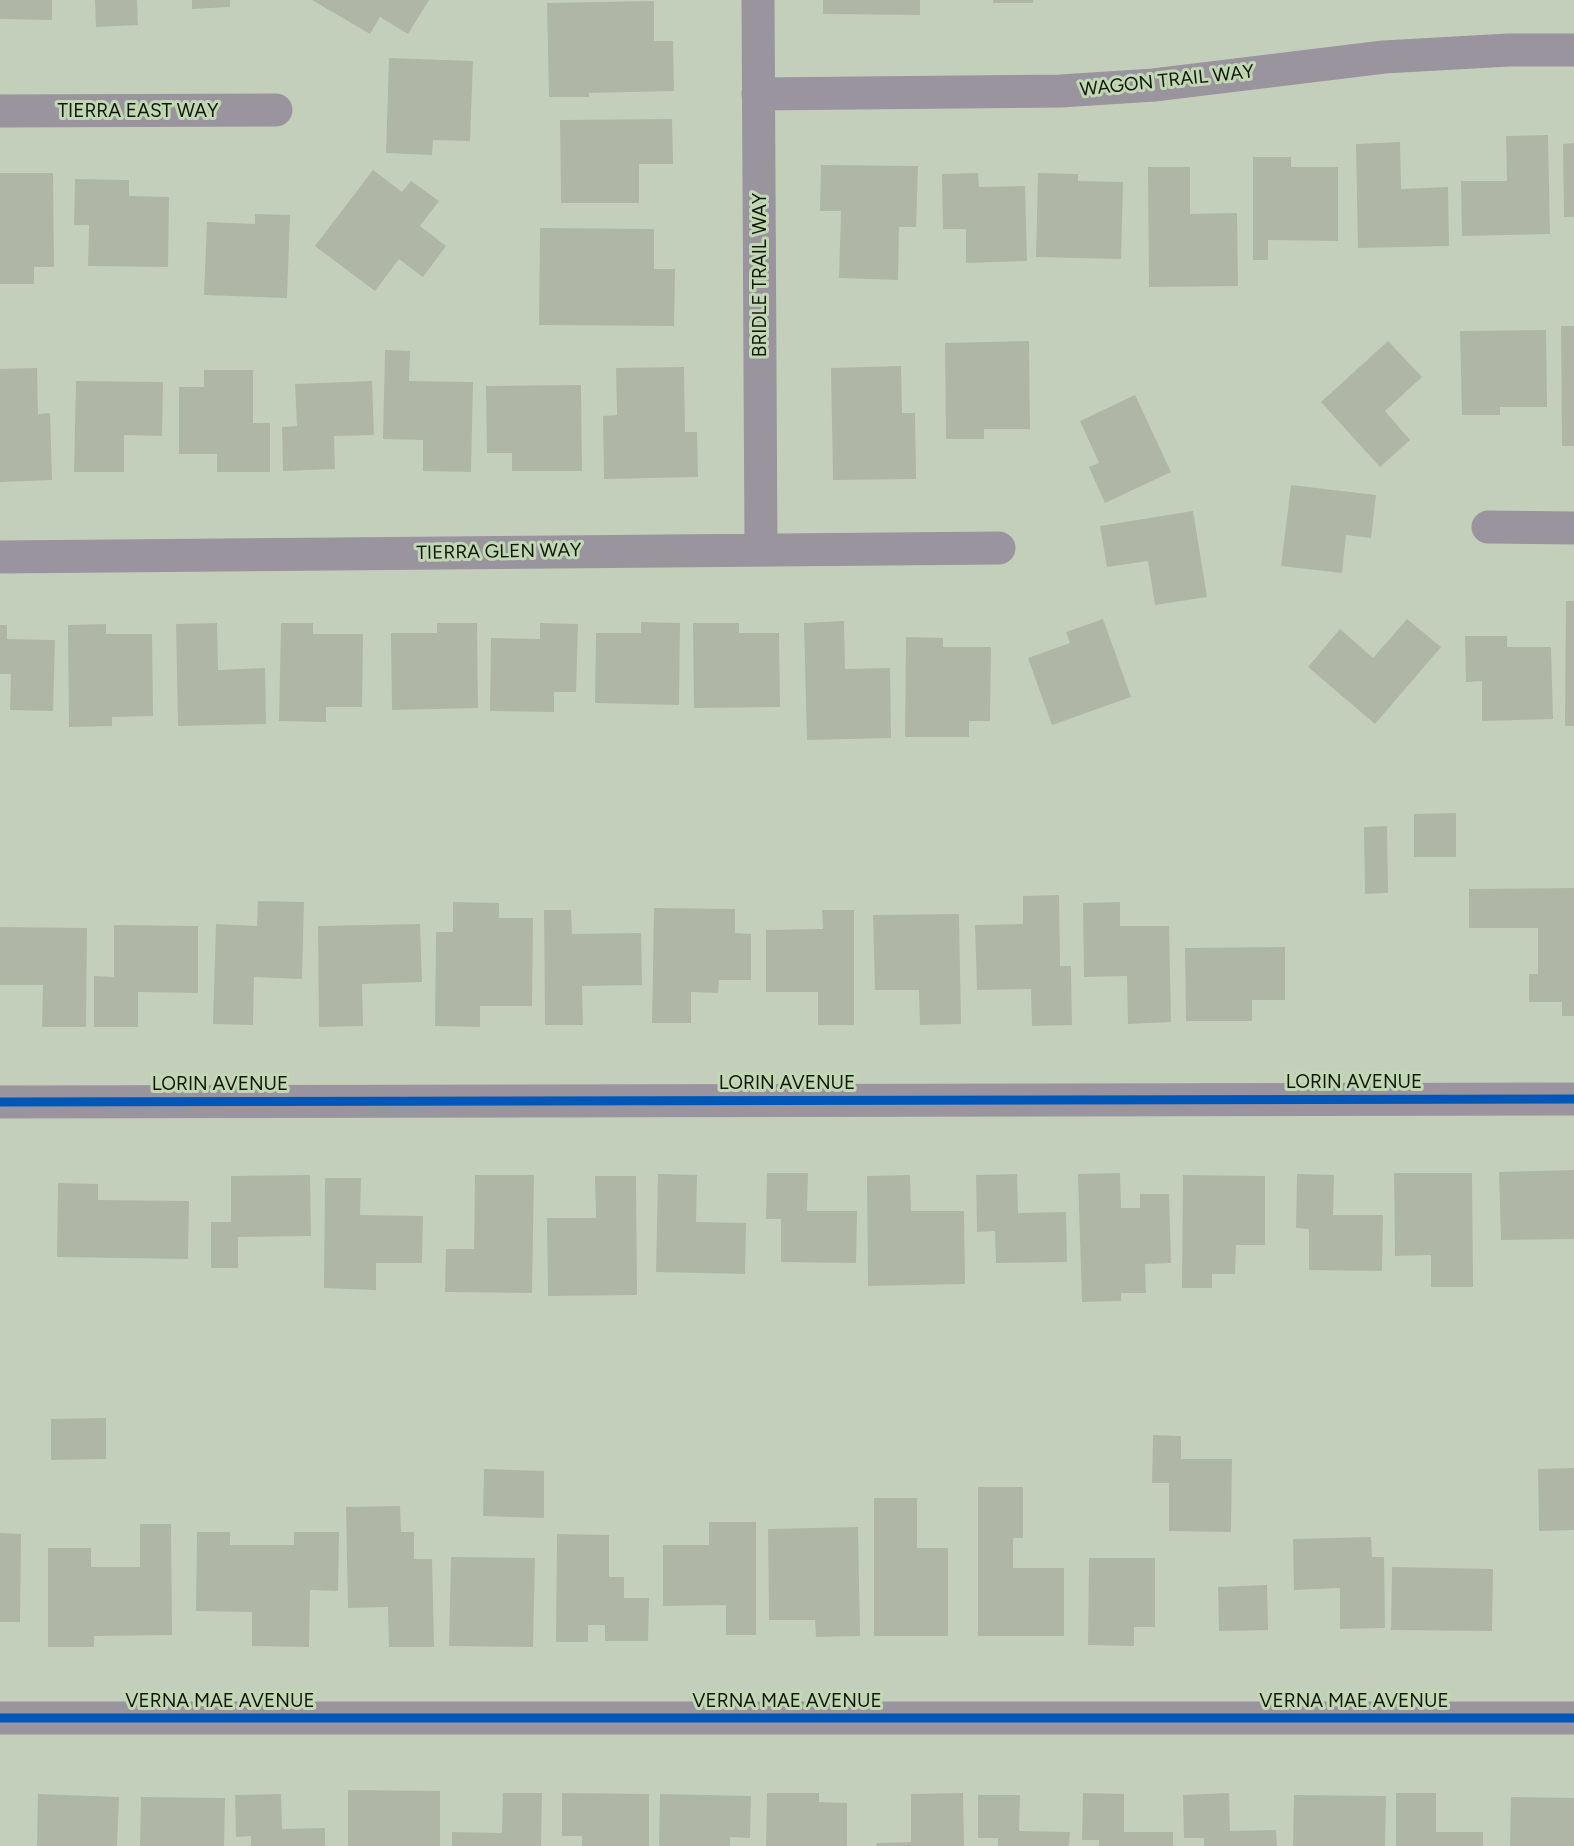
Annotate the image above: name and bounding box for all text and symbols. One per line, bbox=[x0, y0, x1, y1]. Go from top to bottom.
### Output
street label: WAGON TRAIL WAY bbox=[1079, 60, 1255, 102]
street label: TIERRA EAST WAY bbox=[58, 100, 218, 122]
street label: BRIDLE TRAIL WAY bbox=[749, 193, 771, 357]
street label: TIERRA GLEN WAY bbox=[416, 539, 582, 565]
street label: LORIN AVENUE bbox=[1286, 1071, 1422, 1093]
street label: LORIN AVENUE bbox=[719, 1072, 855, 1094]
street label: LORIN AVENUE bbox=[152, 1073, 288, 1095]
street label: VERNA MAE AVENUE bbox=[125, 1690, 315, 1712]
street label: VERNA MAE AVENUE bbox=[692, 1690, 882, 1712]
street label: VERNA MAE AVENUE bbox=[1259, 1690, 1449, 1712]

